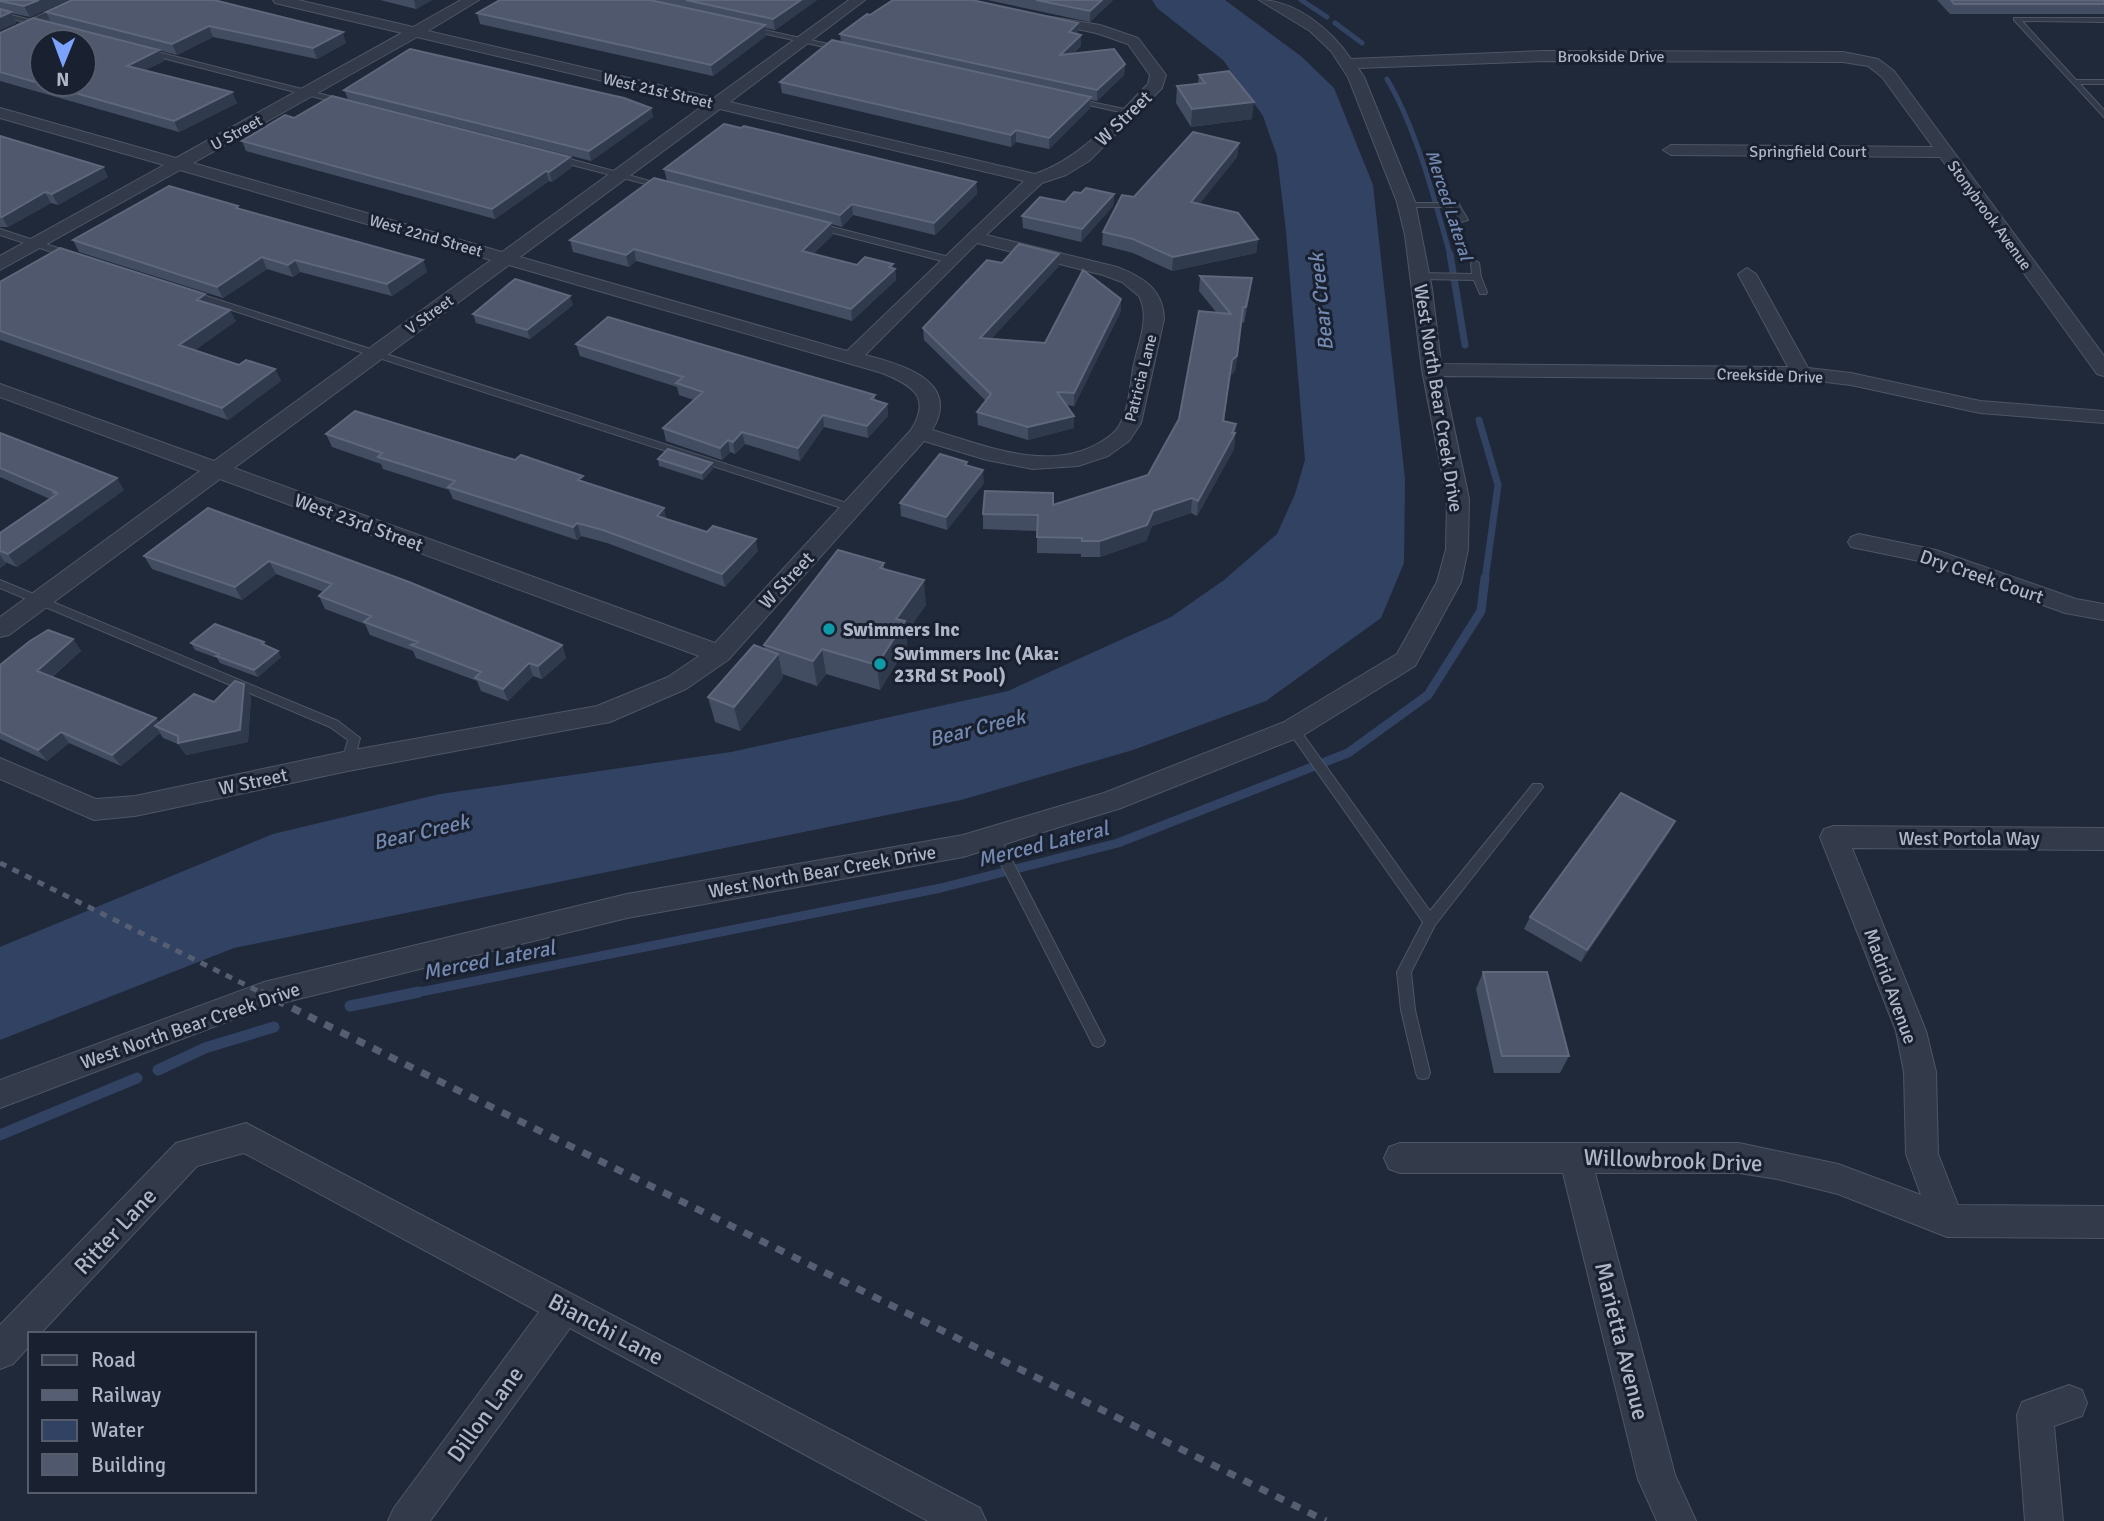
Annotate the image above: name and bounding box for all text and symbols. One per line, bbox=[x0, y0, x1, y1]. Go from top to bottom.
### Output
north arrow bbox=[28, 28, 98, 98]
street label: Brookside Drive bbox=[1558, 47, 1664, 67]
text: N bbox=[56, 67, 70, 91]
street label: West 21st Street bbox=[601, 69, 715, 113]
street label: W Street bbox=[1090, 86, 1157, 152]
street label: U Street bbox=[207, 110, 266, 155]
street label: Springfield Court bbox=[1749, 142, 1867, 162]
water label: Merced Lateral bbox=[1421, 147, 1478, 265]
street label: Stonybrook Avenue bbox=[1943, 157, 2036, 274]
street label: West 22nd Street bbox=[367, 210, 485, 262]
water label: Bear Creek bbox=[1303, 250, 1339, 352]
street label: West North Bear Creek Drive bbox=[1408, 282, 1468, 514]
street label: V Street bbox=[402, 290, 458, 339]
street label: Patricia Lane bbox=[1120, 332, 1161, 424]
street label: Creekside Drive bbox=[1716, 364, 1824, 388]
street label: West 23rd Street bbox=[291, 489, 427, 557]
street label: Dry Creek Court bbox=[1917, 545, 2047, 609]
street label: W Street bbox=[754, 547, 820, 614]
place label: Swimmers Inc bbox=[843, 618, 959, 642]
marker: Swimmers Inc bbox=[821, 621, 837, 637]
place label: Swimmers Inc (Aka: 23Rd St Pool) bbox=[894, 642, 1059, 688]
marker: Swimmers Inc (Aka: 23Rd St Pool) bbox=[872, 656, 888, 672]
water label: Bear Creek bbox=[926, 703, 1030, 752]
street label: W Street bbox=[217, 763, 290, 801]
water label: Bear Creek bbox=[370, 808, 474, 856]
water label: Merced Lateral bbox=[975, 815, 1113, 873]
street label: West Portola Way bbox=[1898, 827, 2040, 851]
street label: West North Bear Creek Drive bbox=[707, 840, 938, 904]
street label: Madrid Avenue bbox=[1858, 925, 1922, 1047]
water label: Merced Lateral bbox=[421, 934, 559, 986]
street label: West North Bear Creek Drive bbox=[77, 977, 303, 1075]
street label: Willowbrook Drive bbox=[1583, 1143, 1763, 1178]
street label: Ritter Lane bbox=[68, 1182, 163, 1281]
street label: Marietta Avenue bbox=[1588, 1259, 1655, 1423]
street label: Bianchi Lane bbox=[543, 1287, 668, 1372]
legend bbox=[28, 1332, 256, 1493]
text: Road bbox=[91, 1347, 136, 1373]
street label: Dillon Lane bbox=[441, 1361, 530, 1468]
text: Railway bbox=[91, 1382, 161, 1408]
text: Water bbox=[91, 1417, 144, 1443]
text: Building bbox=[91, 1452, 166, 1478]

